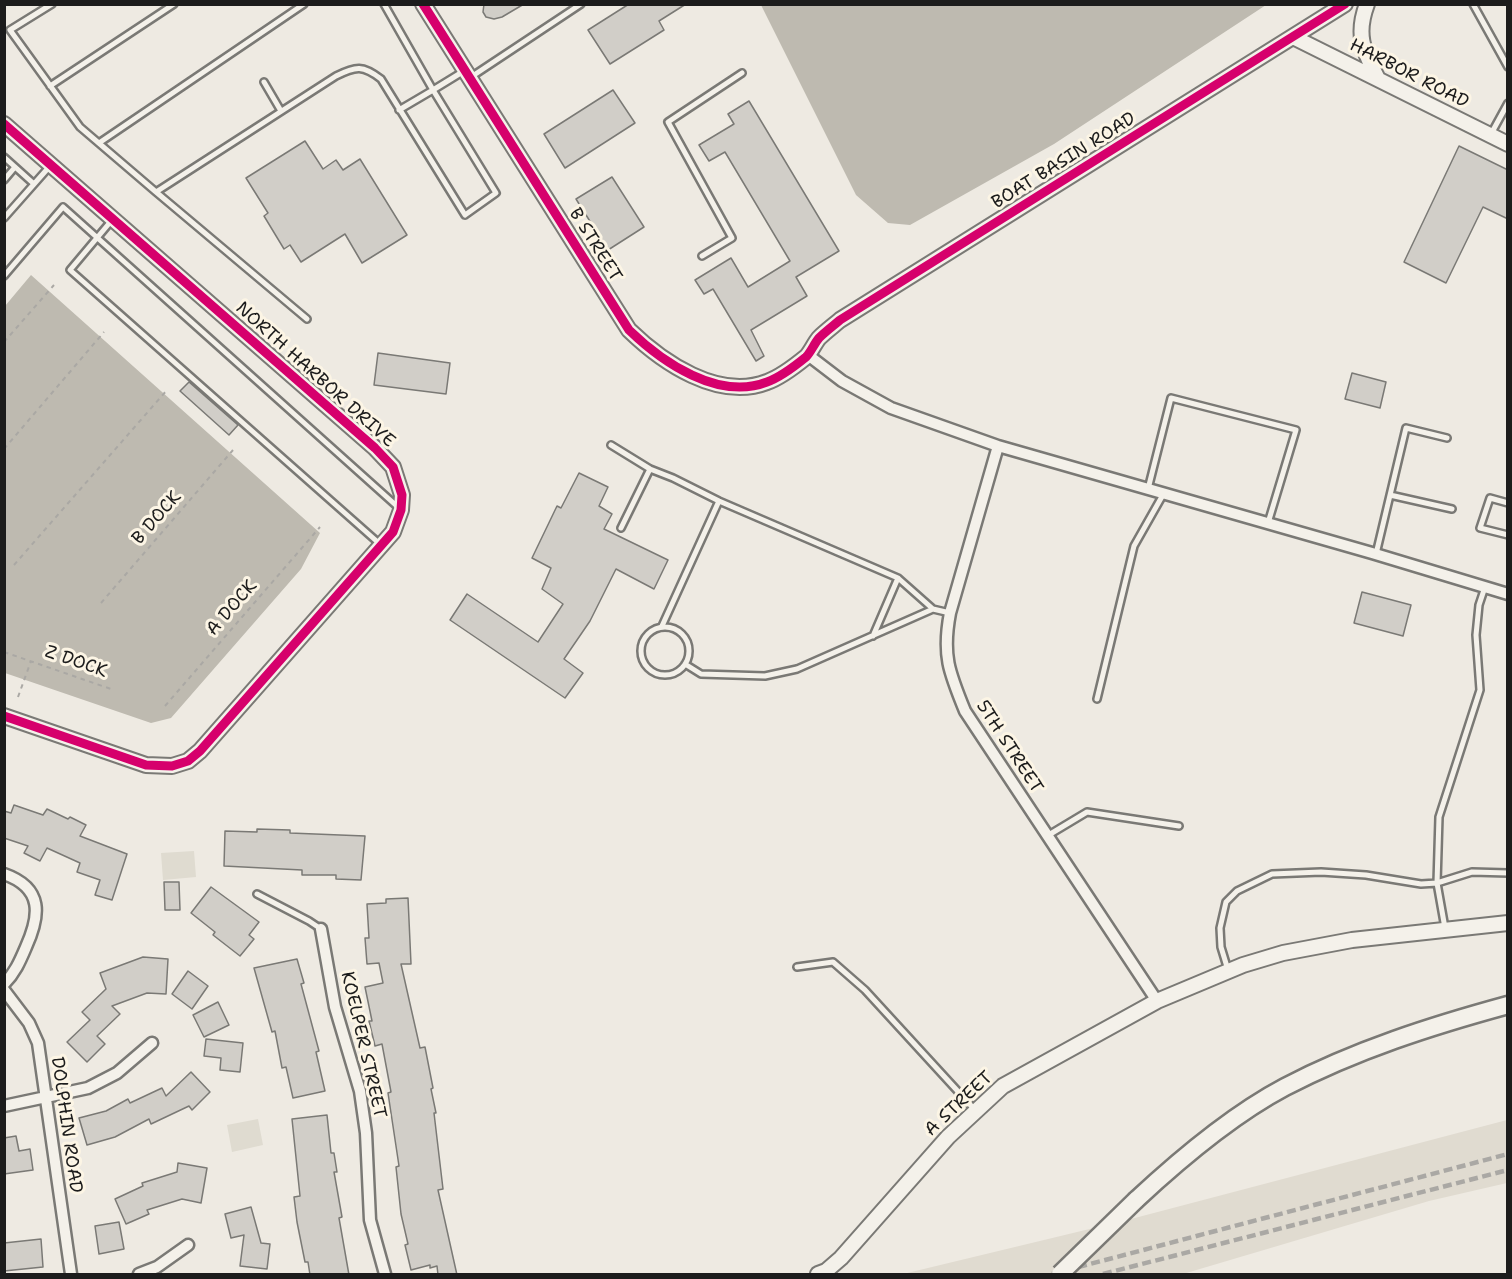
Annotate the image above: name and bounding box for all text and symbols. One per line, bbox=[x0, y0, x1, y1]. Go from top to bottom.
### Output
street label: HARBOR ROAD bbox=[1346, 35, 1472, 113]
street label: BOAT BASIN ROAD bbox=[988, 108, 1140, 214]
street label: B STREET bbox=[564, 204, 626, 286]
street label: NORTH HARBOR DRIVE bbox=[231, 298, 399, 452]
street label: B DOCK bbox=[128, 487, 186, 549]
street label: A DOCK bbox=[202, 576, 262, 640]
street label: Z DOCK bbox=[42, 641, 110, 683]
street label: 5TH STREET bbox=[971, 697, 1047, 797]
street label: KOELPER STREET bbox=[336, 970, 390, 1120]
street label: DOLPHIN ROAD bbox=[46, 1056, 86, 1194]
street label: A STREET bbox=[920, 1067, 998, 1141]

